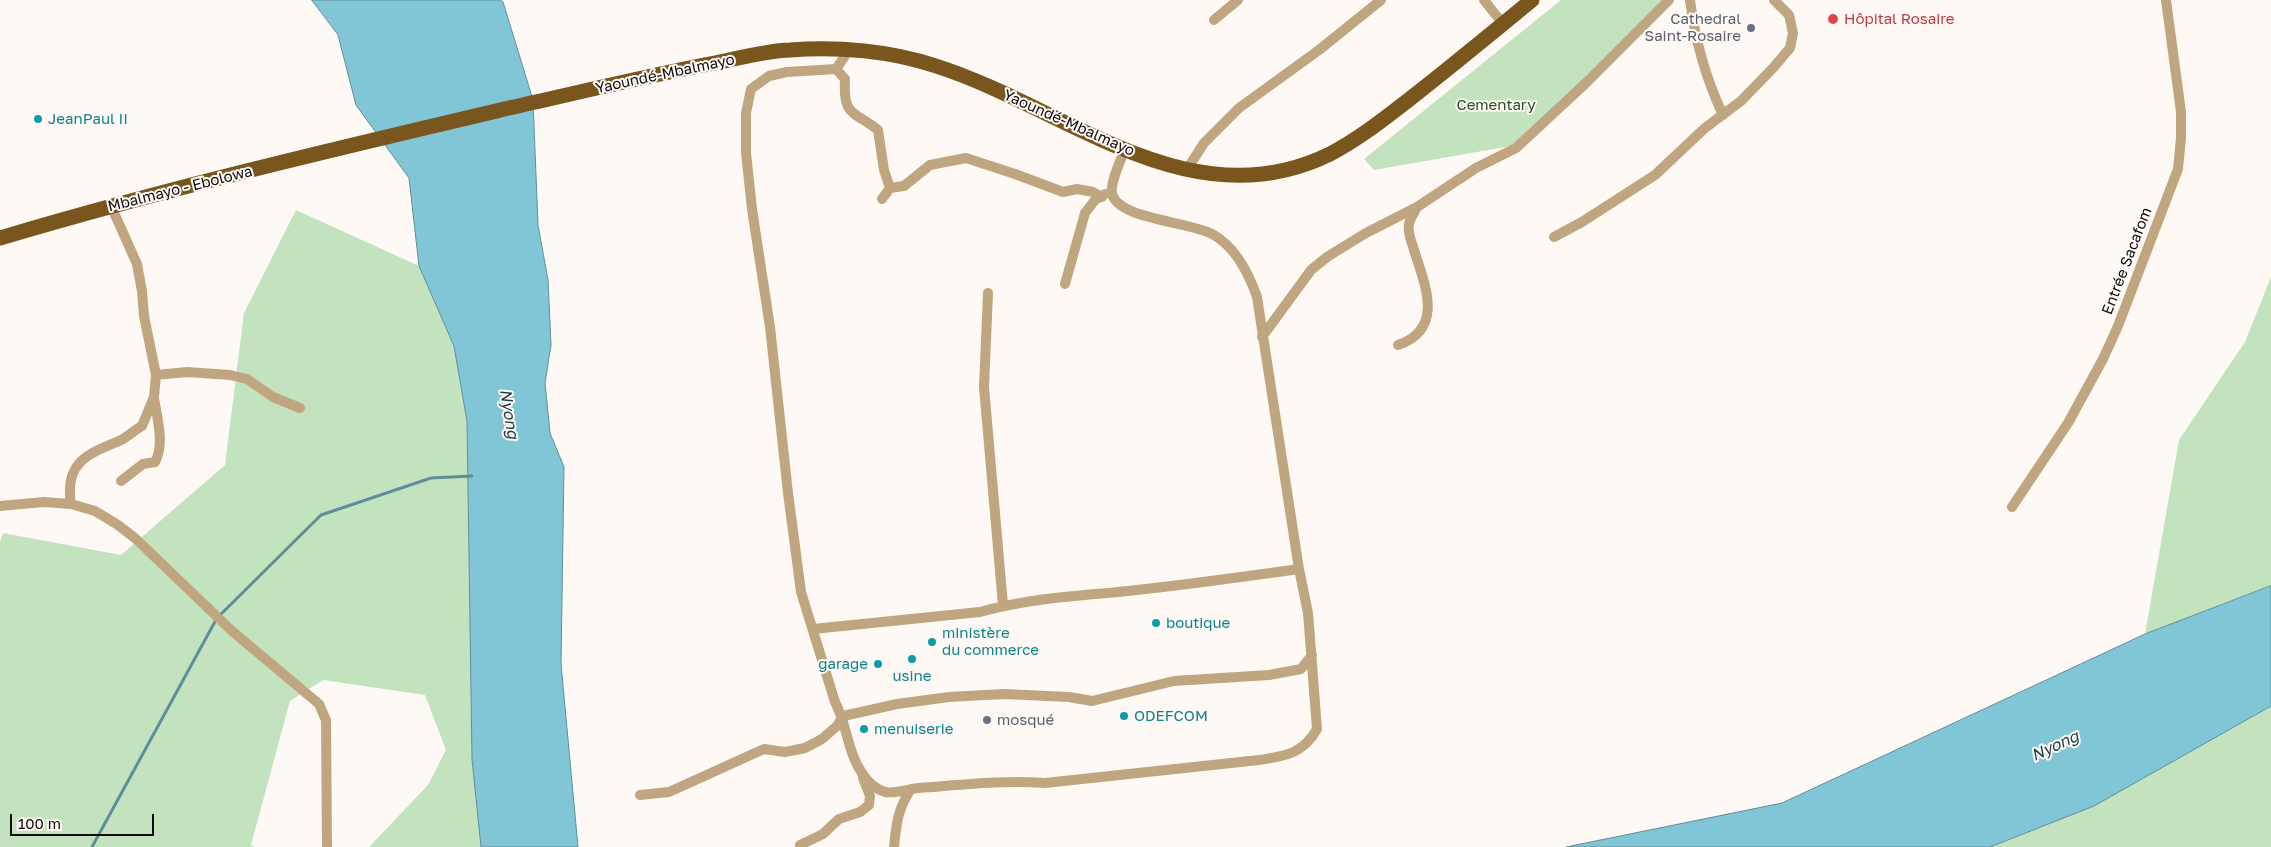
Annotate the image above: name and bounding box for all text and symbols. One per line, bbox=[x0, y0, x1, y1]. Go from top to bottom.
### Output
place label: Cathedral Saint-Rosaire bbox=[1645, 10, 1741, 45]
place label: Hôpital Rosaire bbox=[1844, 10, 1955, 28]
marker: Hôpital Rosaire bbox=[1826, 12, 1840, 26]
marker: Cathedral Saint-Rosaire bbox=[1745, 22, 1757, 34]
street label: Yaoundé-Mbalmayo bbox=[594, 50, 736, 98]
street label: Yaoundé-Mbalmayo bbox=[1001, 86, 1137, 160]
park label: Cementary bbox=[1456, 96, 1536, 114]
place label: JeanPaul II bbox=[48, 110, 128, 128]
marker: JeanPaul II bbox=[32, 113, 44, 125]
street label: Mbalmayo - Ebolowa bbox=[106, 162, 254, 216]
street label: Entrée Sacafom bbox=[2098, 205, 2156, 317]
water label: Nyong bbox=[496, 388, 522, 440]
place label: boutique bbox=[1166, 614, 1230, 632]
marker: boutique bbox=[1150, 617, 1162, 629]
place label: ministère du commerce bbox=[942, 624, 1039, 659]
marker: ministère du commerce bbox=[926, 636, 938, 648]
marker: usine bbox=[906, 653, 918, 665]
place label: garage bbox=[818, 655, 868, 673]
marker: garage bbox=[872, 658, 884, 670]
place label: usine bbox=[893, 667, 931, 685]
place label: ODEFCOM bbox=[1134, 707, 1208, 725]
marker: ODEFCOM bbox=[1118, 710, 1130, 722]
place label: mosqué bbox=[997, 711, 1054, 729]
marker: mosqué bbox=[981, 714, 993, 726]
place label: menuiserie bbox=[874, 720, 954, 738]
marker: menuiserie bbox=[858, 723, 870, 735]
water label: Nyong bbox=[2028, 727, 2082, 765]
scale bar bbox=[12, 804, 156, 836]
text: 100 m bbox=[18, 814, 61, 832]

